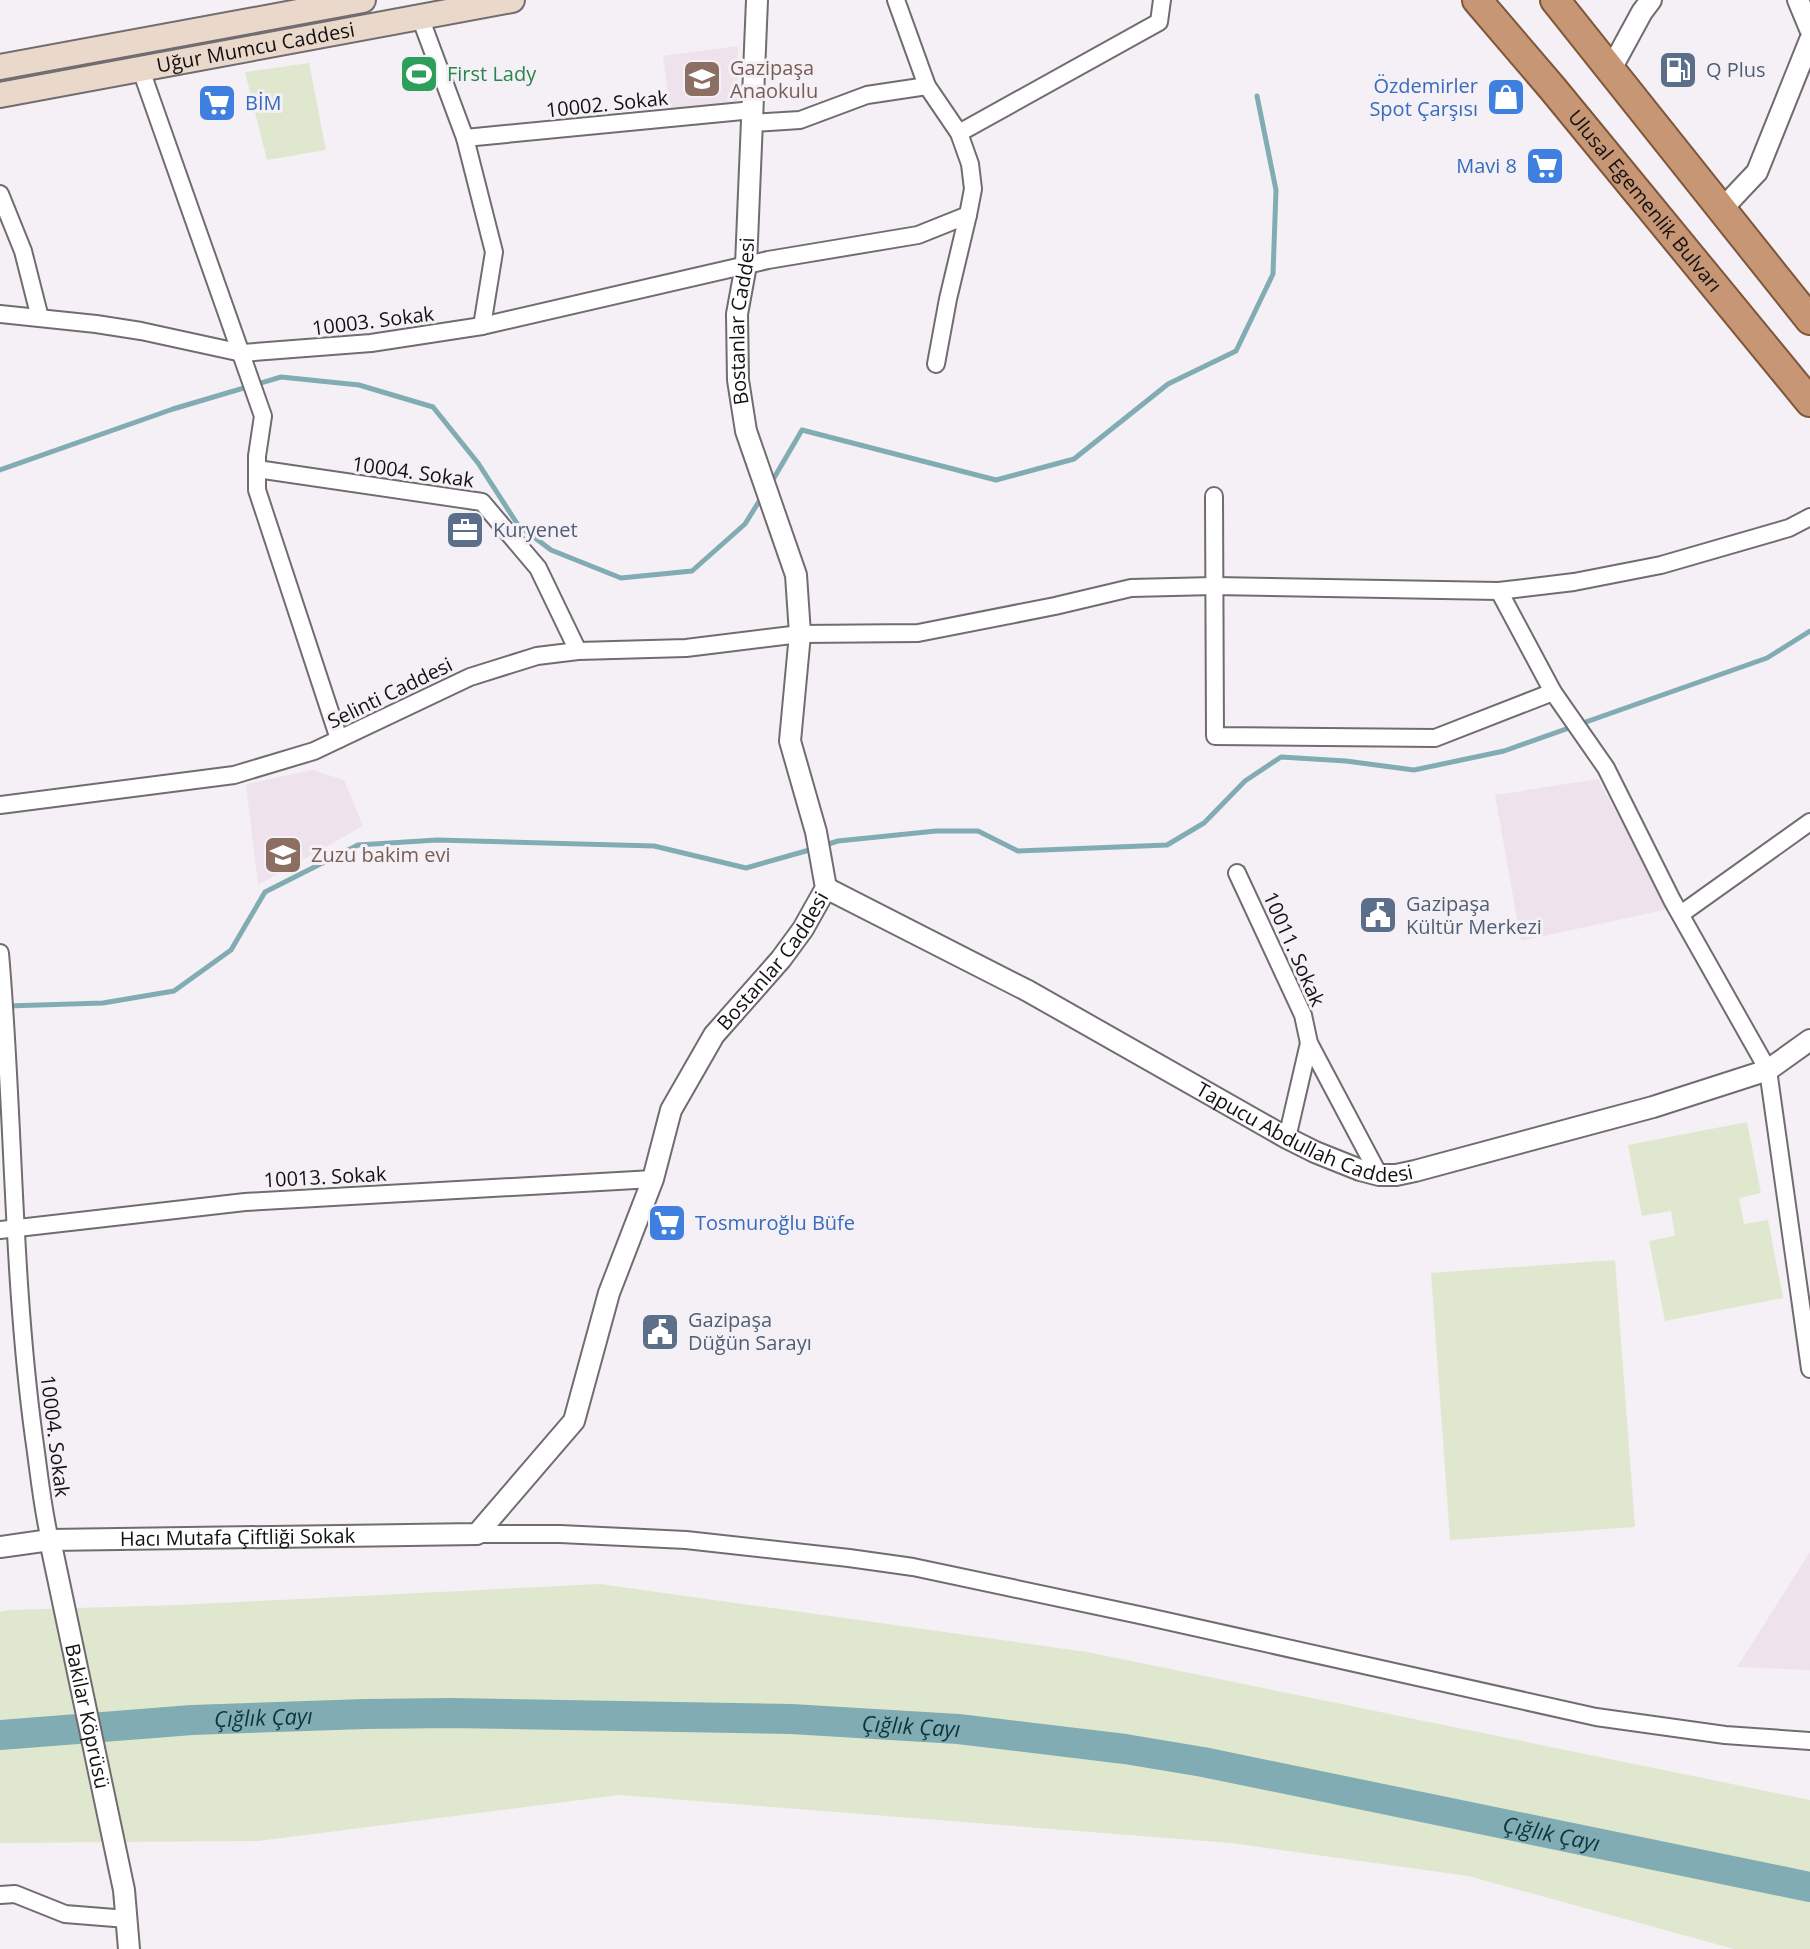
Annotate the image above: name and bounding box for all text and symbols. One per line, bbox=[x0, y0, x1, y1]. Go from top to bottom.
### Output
street label: Uğur Mumcu Caddesi bbox=[154, 15, 357, 79]
fuel station icon: Q Plus bbox=[1657, 49, 1699, 91]
sports icon: First Lady bbox=[398, 53, 440, 95]
place label: Gazipaşa Anaokulu bbox=[730, 54, 818, 104]
place label: Q Plus bbox=[1706, 56, 1766, 83]
school or university icon: Gazipaşa Anaokulu bbox=[681, 58, 723, 100]
place label: First Lady bbox=[447, 60, 537, 87]
place label: Özdemirler Spot Çarşısı bbox=[1369, 72, 1478, 122]
shop icon: Özdemirler Spot Çarşısı bbox=[1485, 76, 1527, 118]
supermarket icon: BİM bbox=[196, 82, 238, 124]
street label: 10002. Sokak bbox=[544, 84, 670, 123]
place label: BİM bbox=[245, 89, 282, 116]
street label: Ulusal Egemenlik Bulvarı bbox=[1562, 104, 1728, 298]
supermarket icon: Mavi 8 bbox=[1524, 145, 1566, 187]
place label: Mavi 8 bbox=[1456, 152, 1517, 179]
street label: Bostanlar Caddesi bbox=[723, 237, 760, 407]
street label: 10003. Sokak bbox=[310, 300, 436, 341]
street label: 10004. Sokak bbox=[350, 450, 476, 493]
office icon: Kuryenet bbox=[444, 509, 486, 551]
place label: Kuryenet bbox=[493, 516, 578, 543]
street label: Selinti Caddesi bbox=[323, 651, 457, 734]
school or university icon: Zuzu bakim evi bbox=[262, 834, 304, 876]
place label: Zuzu bakim evi bbox=[311, 841, 450, 868]
street label: Bostanlar Caddesi bbox=[710, 887, 834, 1036]
street label: 10011. Sokak bbox=[1257, 887, 1332, 1011]
place label: Gazipaşa Kültür Merkezi bbox=[1406, 890, 1542, 940]
public building icon: Gazipaşa Kültür Merkezi bbox=[1357, 894, 1399, 936]
street label: Tapucu Abdullah Caddesi bbox=[1191, 1075, 1415, 1188]
street label: 10013. Sokak bbox=[263, 1160, 387, 1193]
supermarket icon: Tosmuroğlu Büfe bbox=[646, 1202, 688, 1244]
place label: Tosmuroğlu Büfe bbox=[695, 1209, 855, 1236]
place label: Gazipaşa Düğün Sarayı bbox=[688, 1306, 812, 1356]
public building icon: Gazipaşa Düğün Sarayı bbox=[639, 1311, 681, 1353]
street label: 10004. Sokak bbox=[35, 1373, 76, 1499]
street label: Hacı Mutafa Çiftliği Sokak bbox=[120, 1522, 356, 1552]
street label: Bakilar Köprüsü bbox=[59, 1641, 116, 1791]
water label: Çığlık Çayı bbox=[214, 1700, 313, 1733]
water label: Çığlık Çayı bbox=[861, 1707, 961, 1743]
water label: Çığlık Çayı bbox=[1500, 1808, 1603, 1857]

